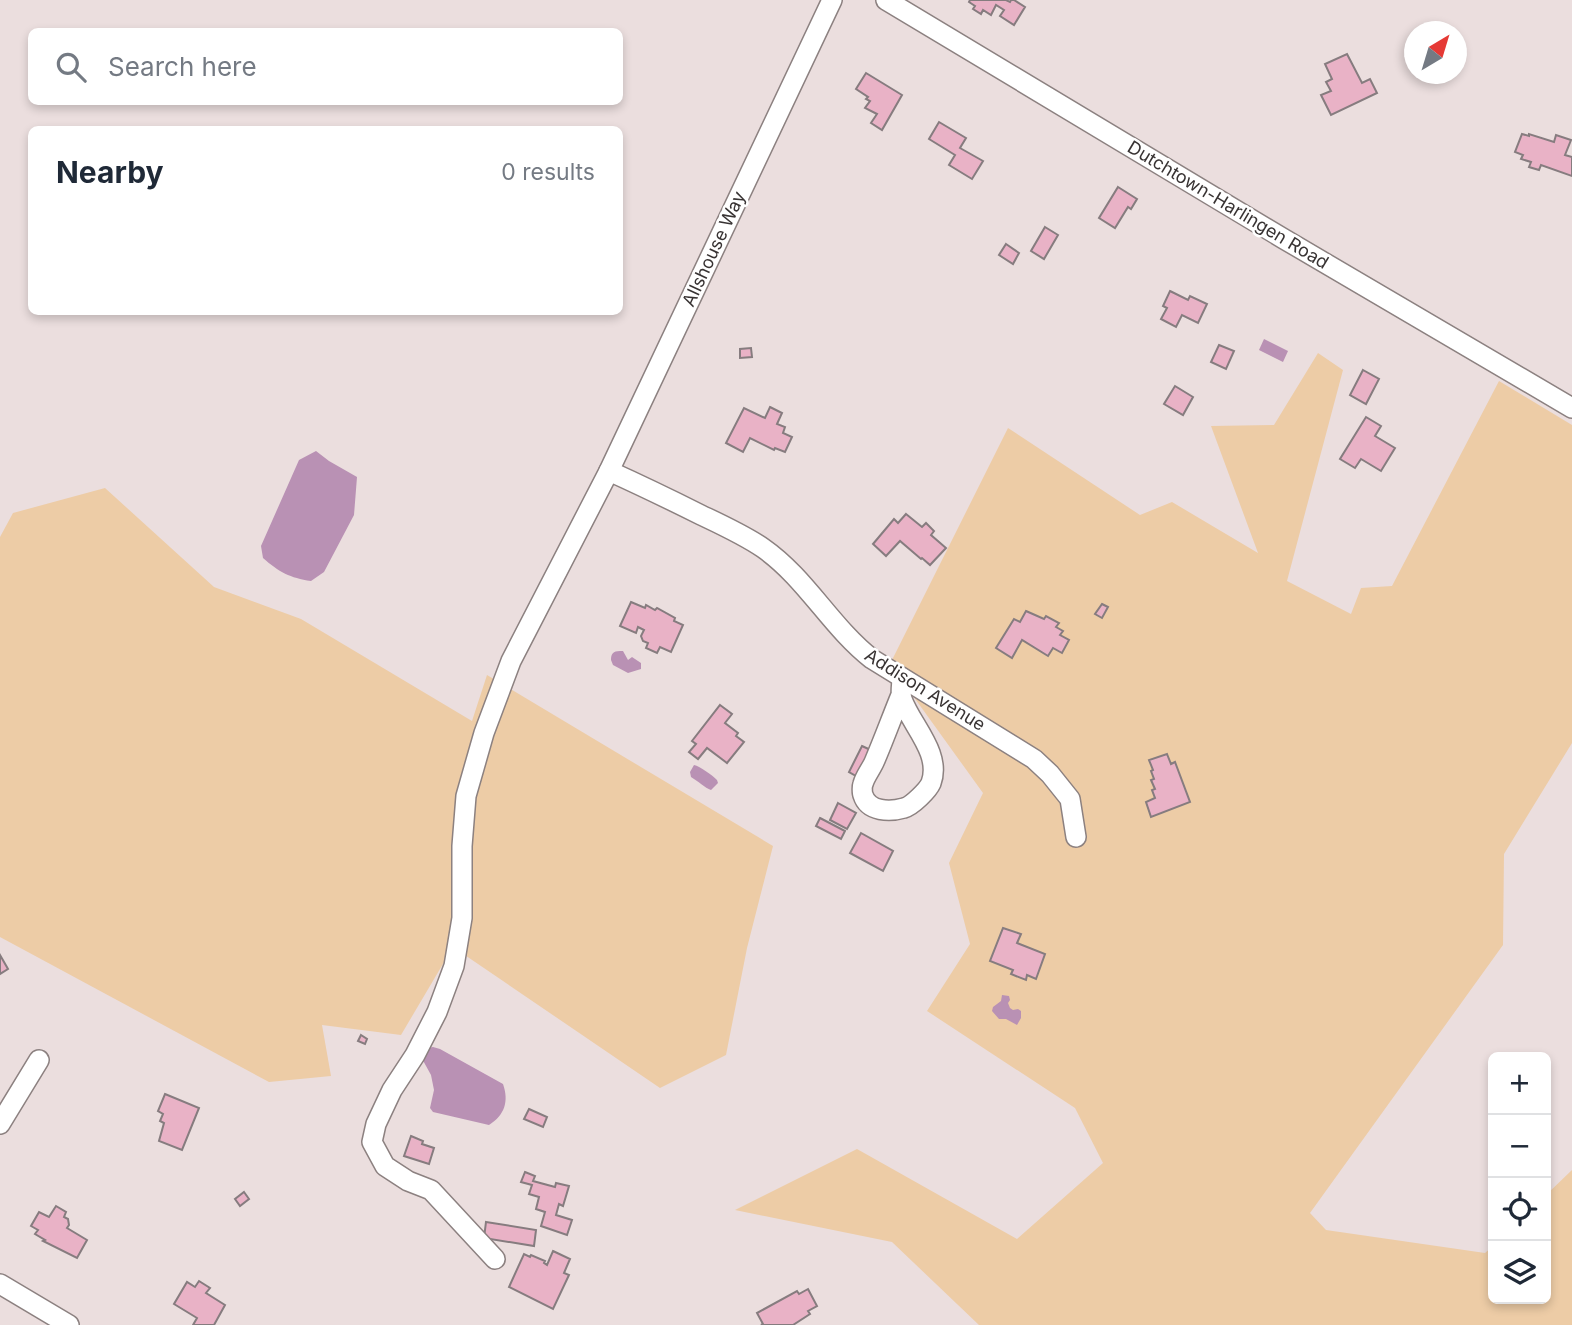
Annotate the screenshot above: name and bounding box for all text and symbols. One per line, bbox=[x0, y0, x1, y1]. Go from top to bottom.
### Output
north arrow bbox=[1404, 21, 1467, 84]
search box bbox=[28, 28, 623, 105]
icon: search bbox=[52, 48, 90, 86]
text: Search here bbox=[108, 51, 257, 82]
street label: Dutchtown-Harlingen Road bbox=[1124, 136, 1333, 273]
text: Nearby bbox=[56, 154, 164, 190]
text: 0 results bbox=[501, 158, 595, 186]
street label: Allshouse Way bbox=[678, 188, 749, 310]
street label: Addison Avenue bbox=[861, 644, 989, 735]
map controls bbox=[1488, 1052, 1551, 1304]
button: + bbox=[1488, 1052, 1551, 1115]
button: − bbox=[1488, 1115, 1551, 1178]
button: locate bbox=[1488, 1178, 1551, 1241]
button: layers bbox=[1488, 1241, 1551, 1304]

